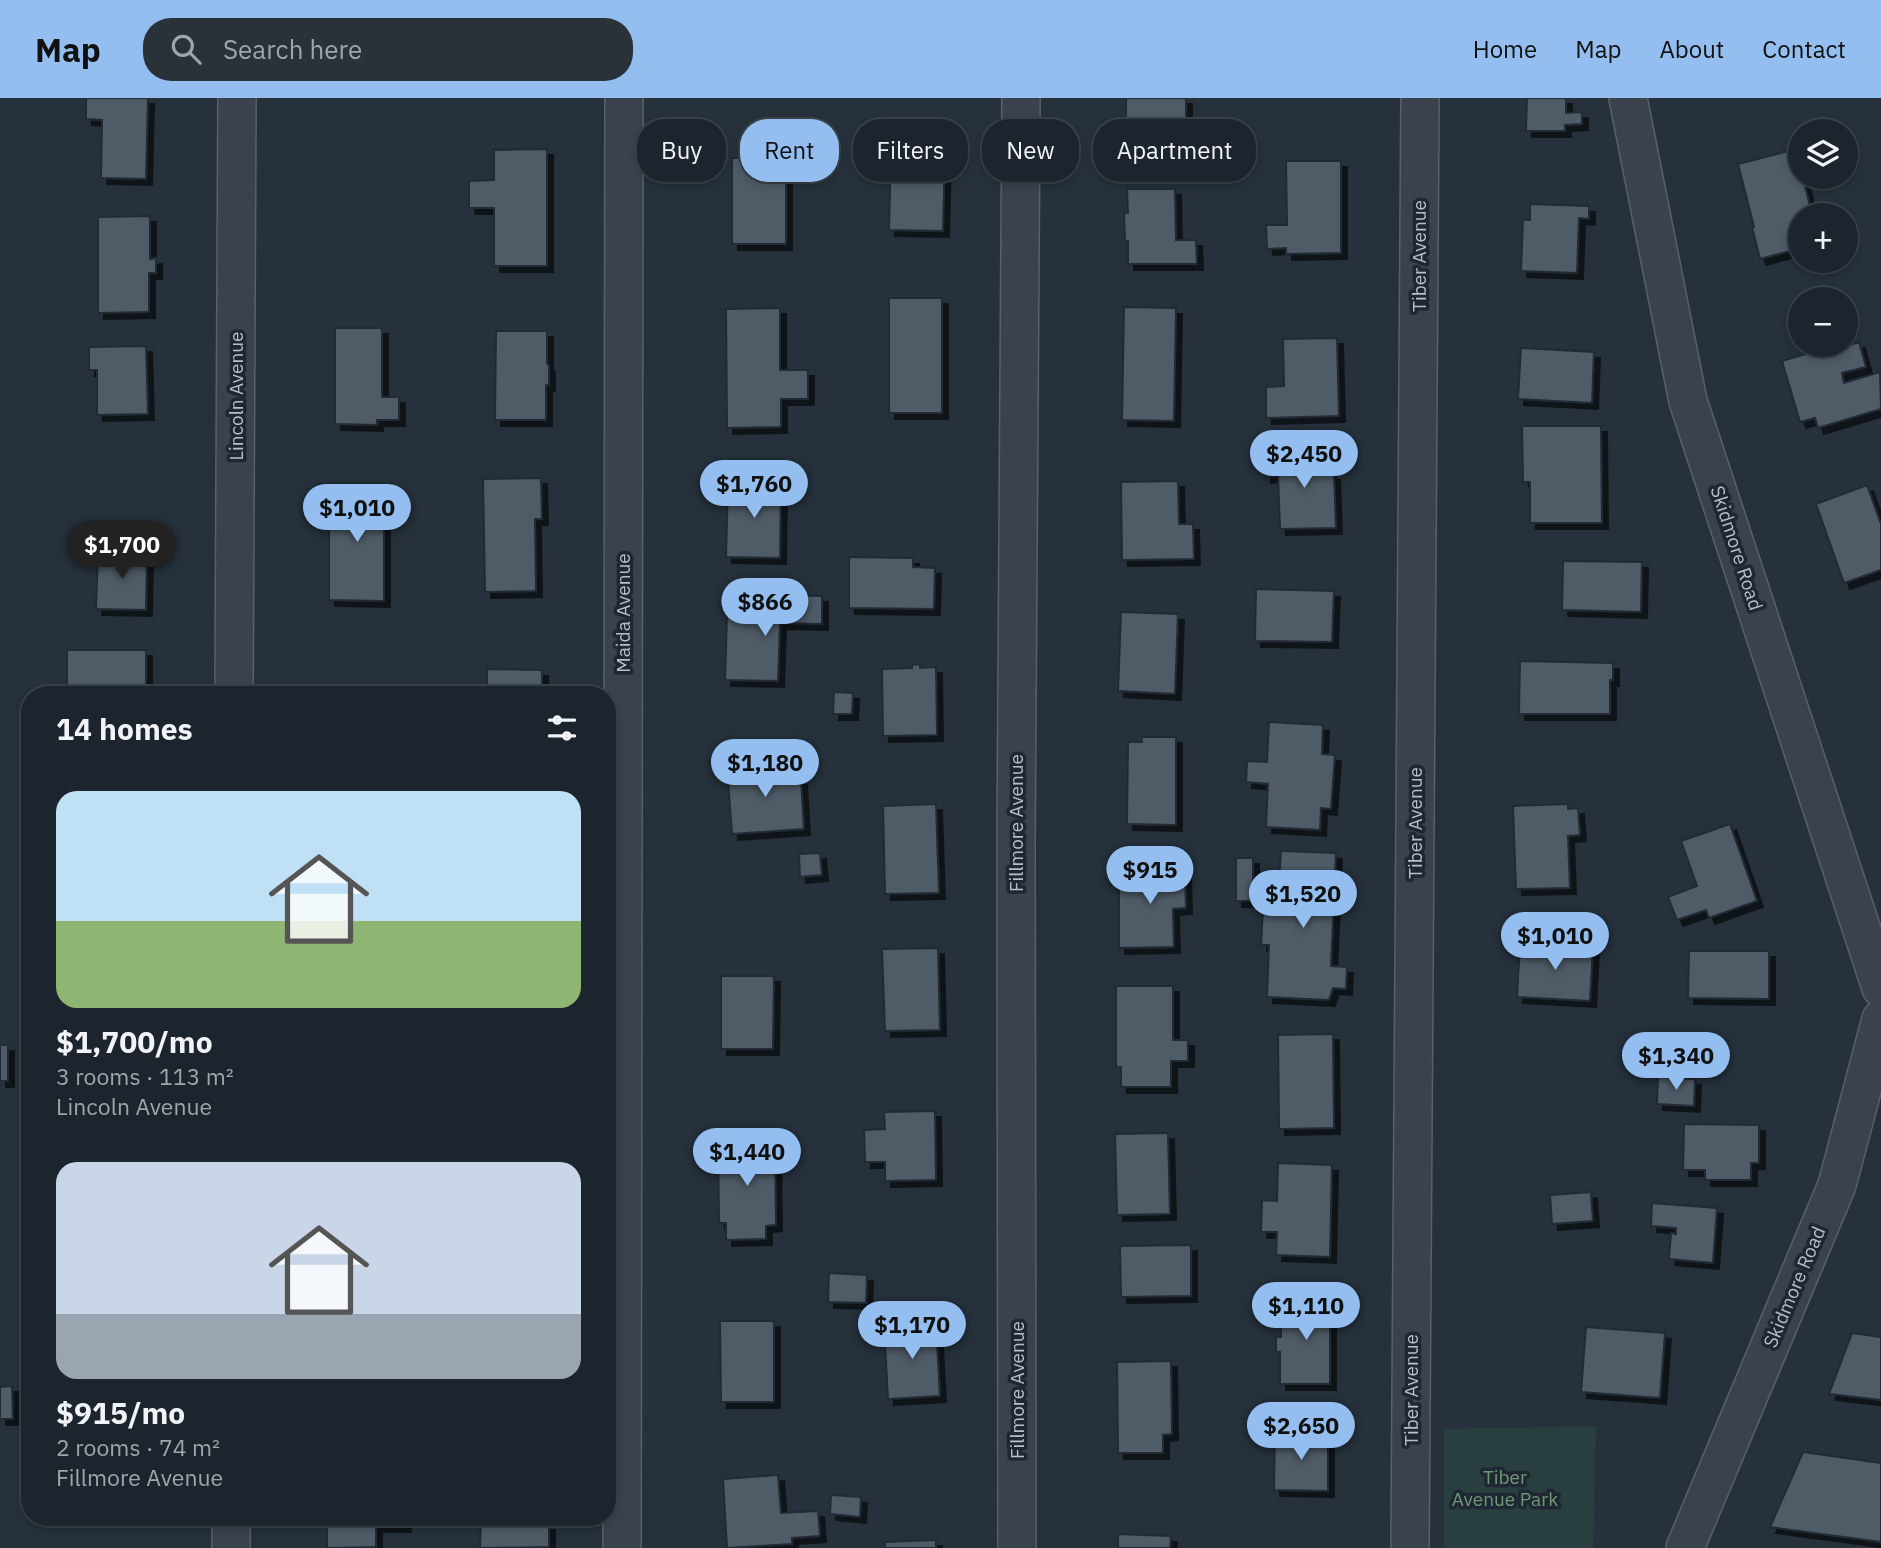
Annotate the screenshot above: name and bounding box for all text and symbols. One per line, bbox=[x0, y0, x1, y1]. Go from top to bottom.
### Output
search box bbox=[143, 18, 633, 81]
text: Map bbox=[35, 28, 101, 71]
icon: search bbox=[167, 30, 205, 68]
text: Search here bbox=[223, 32, 362, 66]
text: Home bbox=[1473, 33, 1537, 65]
text: Map bbox=[1575, 33, 1621, 65]
text: About bbox=[1659, 33, 1724, 65]
text: Contact bbox=[1762, 33, 1846, 65]
chip: Buy bbox=[637, 119, 726, 182]
chip: Rent bbox=[740, 119, 839, 182]
chip: Filters bbox=[853, 119, 968, 182]
chip: New bbox=[982, 119, 1079, 182]
chip: Apartment bbox=[1093, 119, 1256, 182]
map controls bbox=[1788, 119, 1858, 357]
button: layers bbox=[1788, 119, 1858, 189]
street label: Tiber Avenue bbox=[1407, 200, 1431, 312]
button: + bbox=[1788, 203, 1858, 273]
button: − bbox=[1788, 287, 1858, 357]
street label: Lincoln Avenue bbox=[224, 331, 248, 461]
pin: $2,450 bbox=[1247, 430, 1361, 490]
text: $2,450 bbox=[1266, 438, 1342, 468]
pin: $1,760 bbox=[697, 460, 811, 520]
text: $1,760 bbox=[716, 468, 792, 498]
street label: Skidmore Road bbox=[1706, 483, 1768, 613]
pin: $1,010 bbox=[300, 484, 414, 544]
text: $1,010 bbox=[319, 492, 395, 522]
pin: $1,700 bbox=[65, 522, 179, 581]
text: $1,700 bbox=[84, 529, 160, 559]
street label: Maida Avenue bbox=[611, 553, 635, 673]
pin: $866 bbox=[724, 578, 806, 638]
text: $866 bbox=[737, 586, 793, 616]
text: 14 homes bbox=[56, 709, 193, 748]
icon: filters bbox=[543, 709, 581, 747]
pin: $1,180 bbox=[708, 740, 822, 799]
text: $1,180 bbox=[727, 747, 803, 777]
street label: Fillmore Avenue bbox=[1004, 754, 1028, 892]
street label: Tiber Avenue bbox=[1403, 767, 1427, 879]
icon: home bbox=[256, 836, 382, 962]
pin: $915 bbox=[1109, 846, 1191, 906]
text: $915 bbox=[1122, 854, 1178, 884]
pin: $1,520 bbox=[1246, 870, 1360, 930]
text: $1,520 bbox=[1265, 878, 1341, 908]
pin: $1,010 bbox=[1498, 912, 1612, 972]
text: $1,010 bbox=[1517, 920, 1593, 950]
text: $1,700/mo bbox=[56, 1022, 213, 1061]
pin: $1,340 bbox=[1619, 1032, 1733, 1092]
text: $1,340 bbox=[1638, 1040, 1714, 1070]
text: 3 rooms · 113 m² bbox=[56, 1061, 234, 1091]
text: Lincoln Avenue bbox=[56, 1091, 212, 1121]
pin: $1,440 bbox=[690, 1128, 804, 1188]
text: $1,440 bbox=[709, 1136, 785, 1166]
icon: home bbox=[256, 1207, 382, 1333]
street label: Skidmore Road bbox=[1758, 1223, 1830, 1351]
pin: $1,110 bbox=[1249, 1282, 1363, 1342]
text: $1,110 bbox=[1268, 1290, 1344, 1320]
pin: $1,170 bbox=[855, 1302, 969, 1361]
text: $1,170 bbox=[874, 1309, 950, 1339]
street label: Fillmore Avenue bbox=[1005, 1321, 1029, 1459]
street label: Tiber Avenue bbox=[1399, 1334, 1423, 1446]
text: $915/mo bbox=[56, 1393, 185, 1432]
pin: $2,650 bbox=[1244, 1402, 1358, 1462]
text: $2,650 bbox=[1263, 1410, 1339, 1440]
text: 2 rooms · 74 m² bbox=[56, 1432, 220, 1462]
text: Fillmore Avenue bbox=[56, 1462, 223, 1492]
park label: Tiber Avenue Park bbox=[1452, 1465, 1558, 1511]

